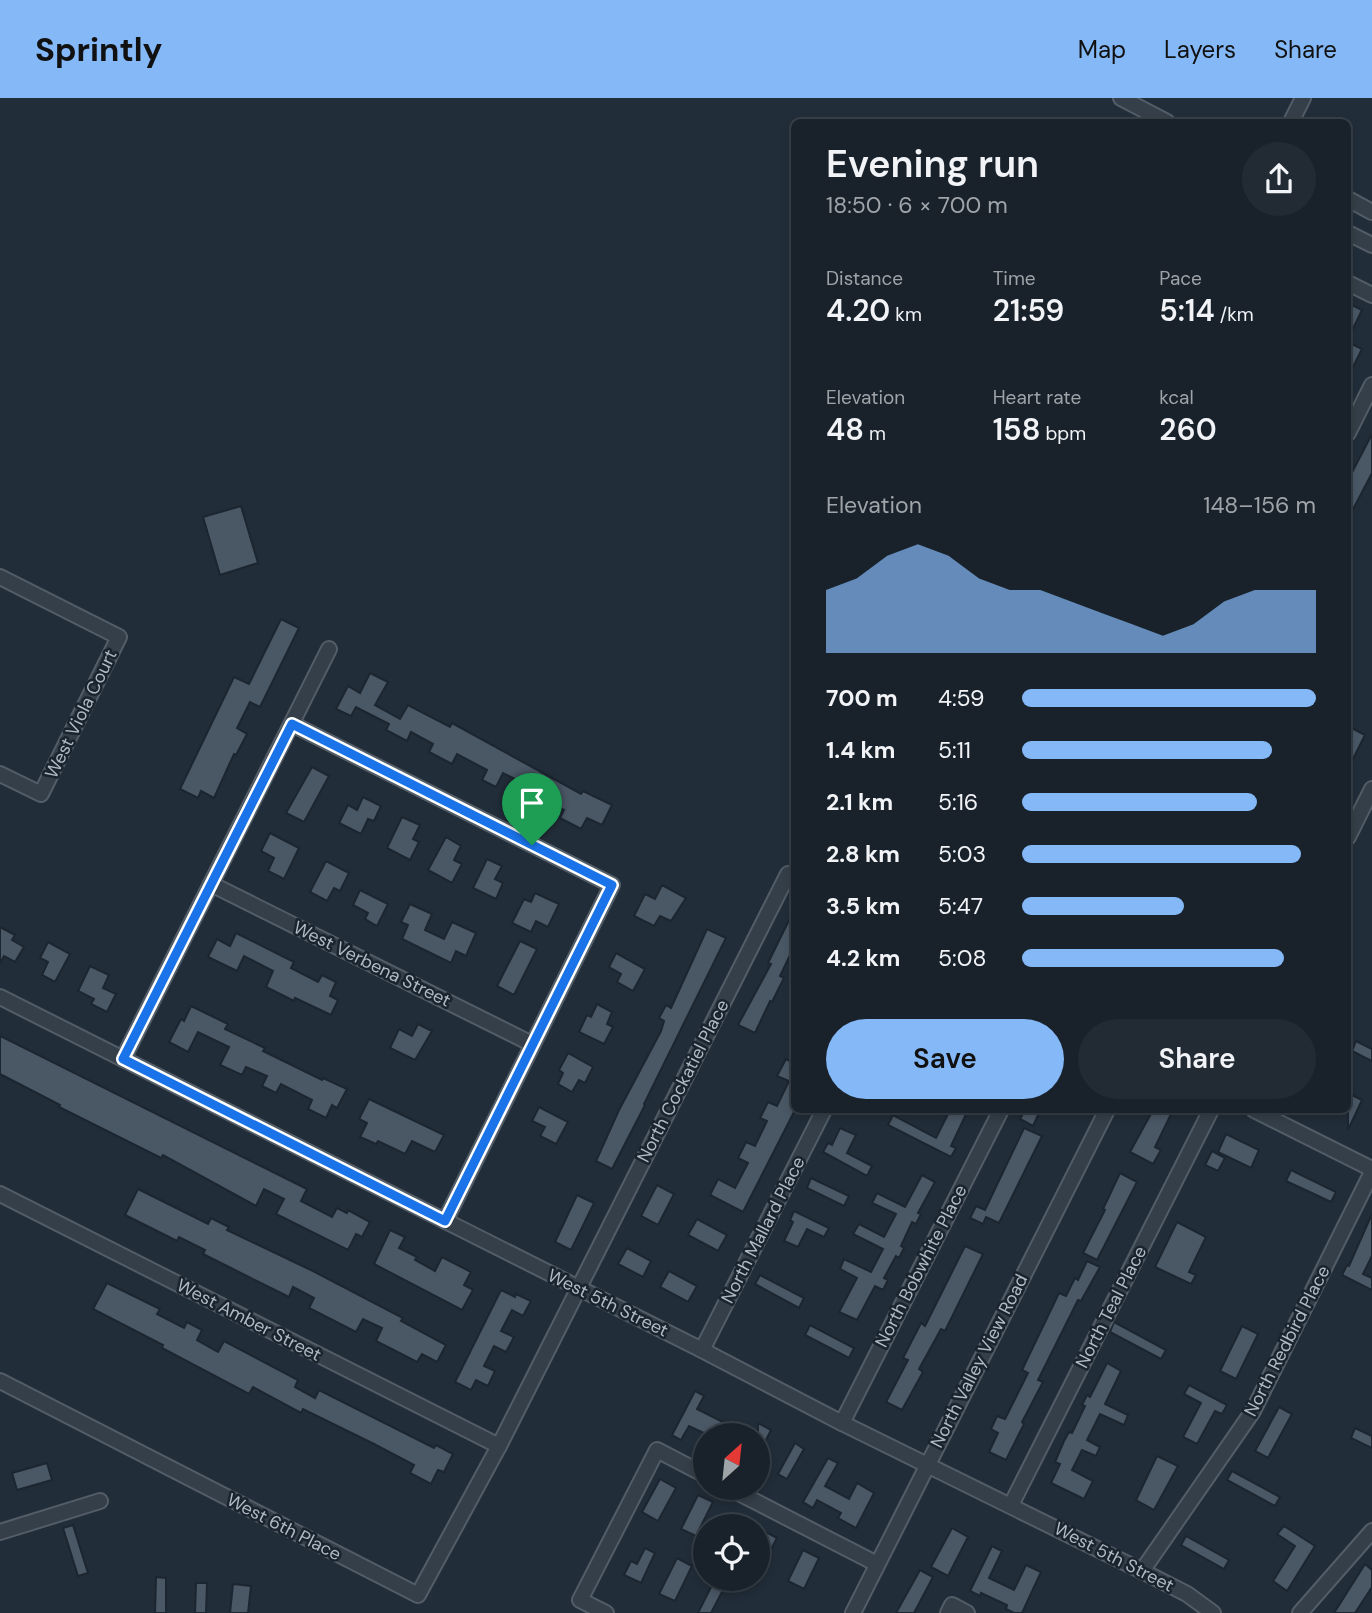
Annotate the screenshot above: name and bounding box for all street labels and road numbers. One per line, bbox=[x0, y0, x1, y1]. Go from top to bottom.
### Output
street label: West Viola Court bbox=[39, 646, 123, 782]
street label: West Verbena Street bbox=[289, 915, 455, 1013]
street label: North Cockatiel Place bbox=[632, 996, 734, 1166]
street label: North Mallard Place bbox=[716, 1152, 810, 1308]
street label: North Bobwhite Place bbox=[870, 1181, 972, 1351]
street label: North Teal Place bbox=[1070, 1242, 1152, 1372]
street label: North Redbird Place bbox=[1239, 1261, 1335, 1421]
street label: West 5th Street bbox=[544, 1263, 672, 1343]
street label: North Valley View Road bbox=[925, 1270, 1033, 1452]
street label: West Amber Street bbox=[173, 1273, 325, 1367]
street label: West 6th Place bbox=[223, 1488, 345, 1566]
street label: West 5th Street bbox=[1050, 1516, 1178, 1598]

